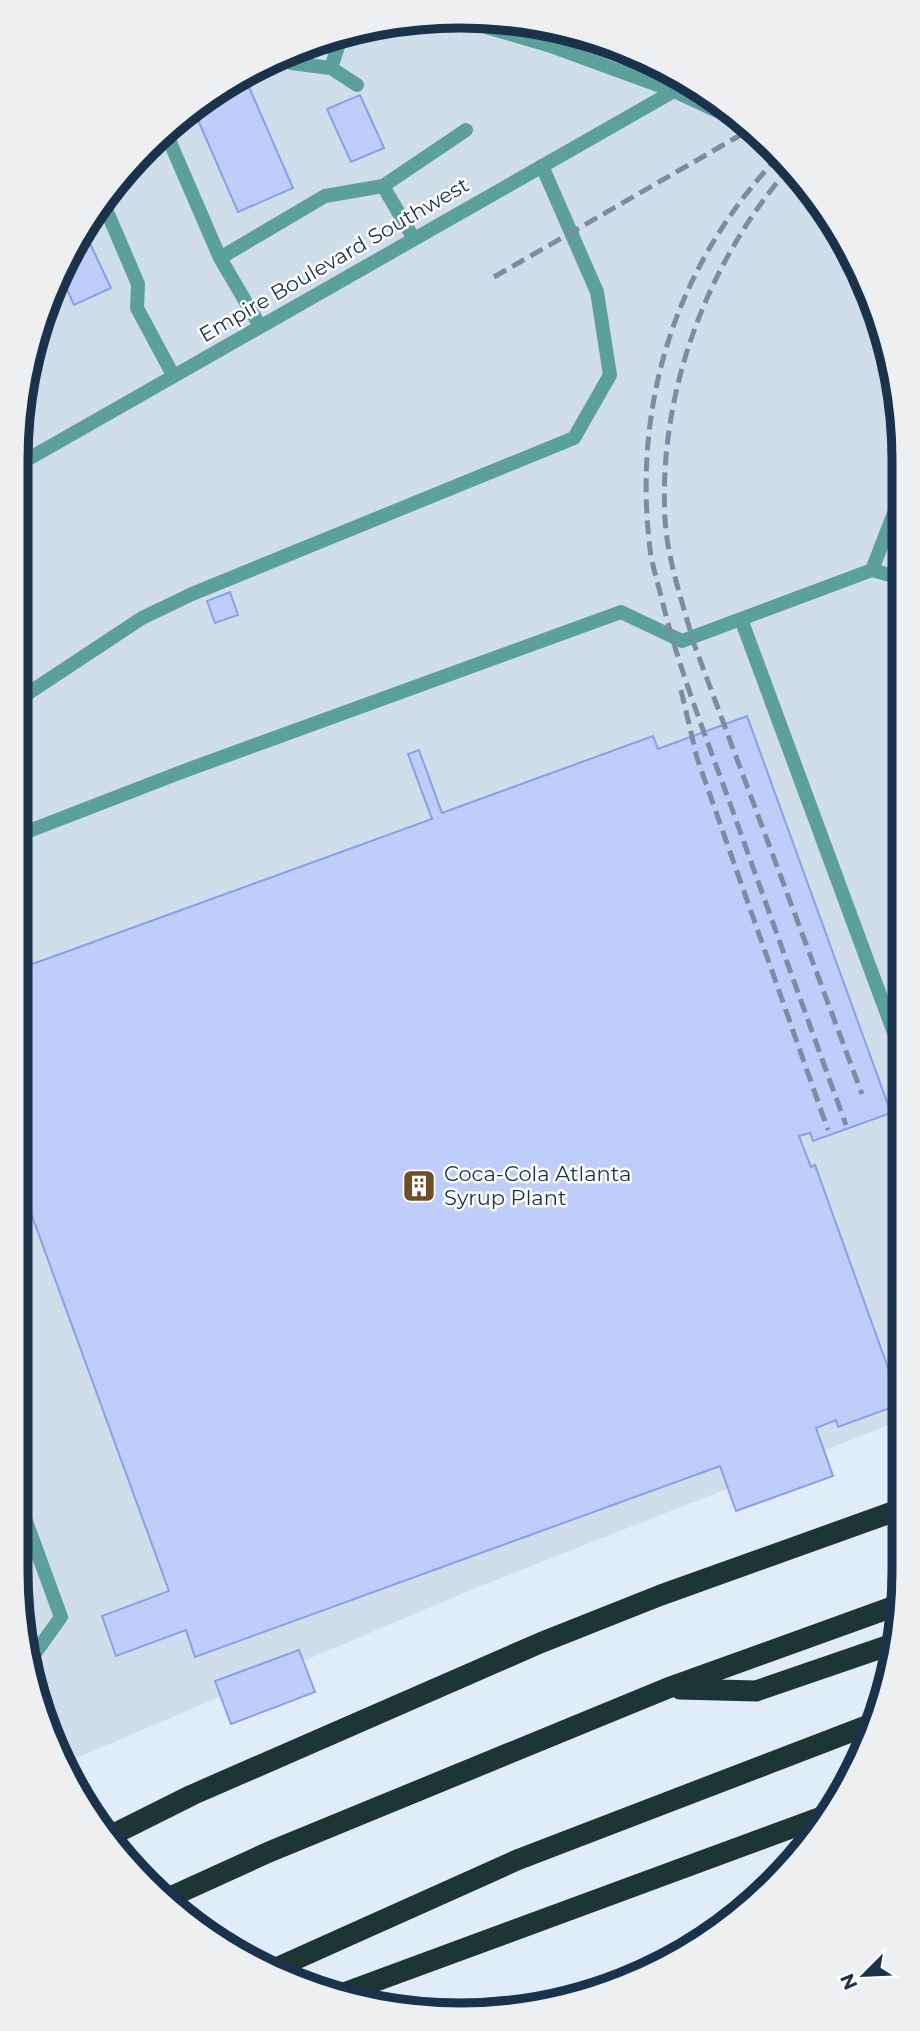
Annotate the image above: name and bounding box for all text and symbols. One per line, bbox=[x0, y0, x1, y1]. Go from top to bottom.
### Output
street label: Empire Boulevard Southwest bbox=[194, 172, 473, 347]
place label: Coca-Cola Atlanta Syrup Plant bbox=[444, 1161, 631, 1210]
building icon: Coca-Cola Atlanta Syrup Plant bbox=[400, 1167, 438, 1205]
north arrow bbox=[829, 1940, 899, 2010]
text: N bbox=[835, 1970, 863, 1993]

